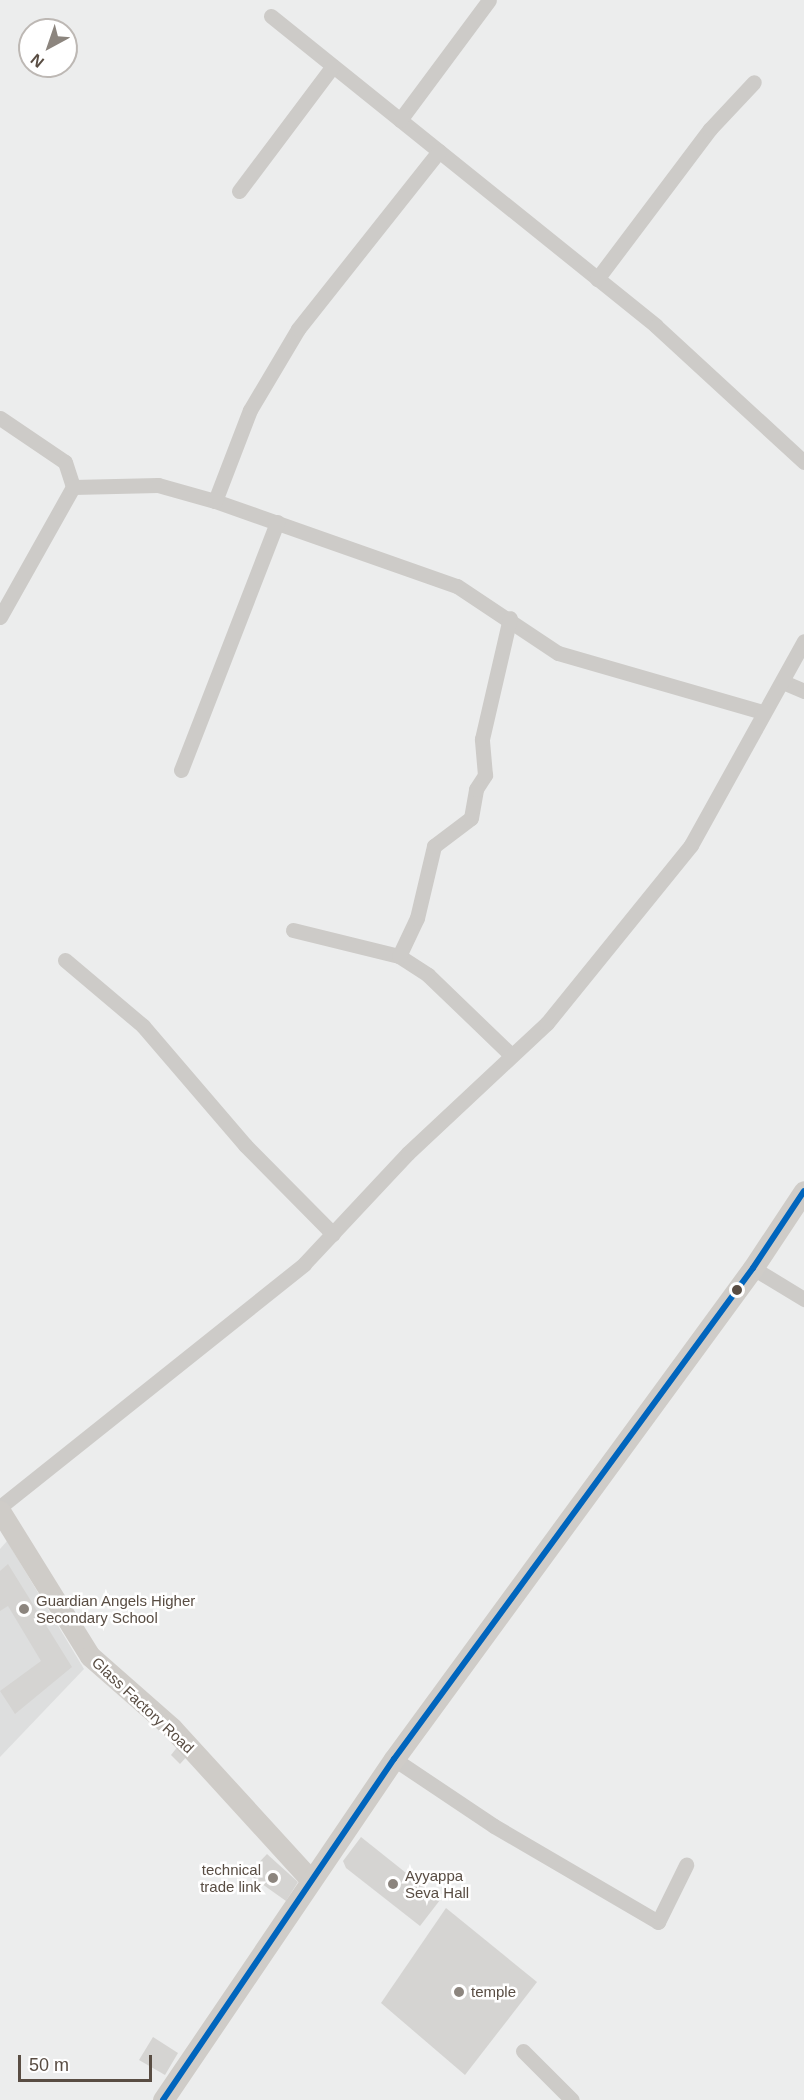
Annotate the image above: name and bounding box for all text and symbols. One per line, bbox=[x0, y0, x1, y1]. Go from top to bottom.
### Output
north arrow bbox=[18, 18, 78, 78]
text: N bbox=[28, 50, 47, 71]
unlabelled marker bbox=[731, 1284, 743, 1296]
place label: Guardian Angels Higher Secondary School bbox=[36, 1591, 196, 1626]
marker: Guardian Angels Higher Secondary School bbox=[17, 1602, 31, 1616]
street label: Glass Factory Road bbox=[88, 1653, 198, 1757]
place label: technical trade link bbox=[200, 1860, 261, 1895]
place label: Ayyappa Seva Hall bbox=[405, 1866, 469, 1901]
marker: technical trade link bbox=[266, 1871, 280, 1885]
marker: Ayyappa Seva Hall bbox=[386, 1877, 400, 1891]
place label: temple bbox=[471, 1983, 516, 2001]
marker: temple bbox=[452, 1985, 466, 1999]
scale bar bbox=[21, 2043, 154, 2081]
text: 50 m bbox=[29, 2055, 69, 2075]

